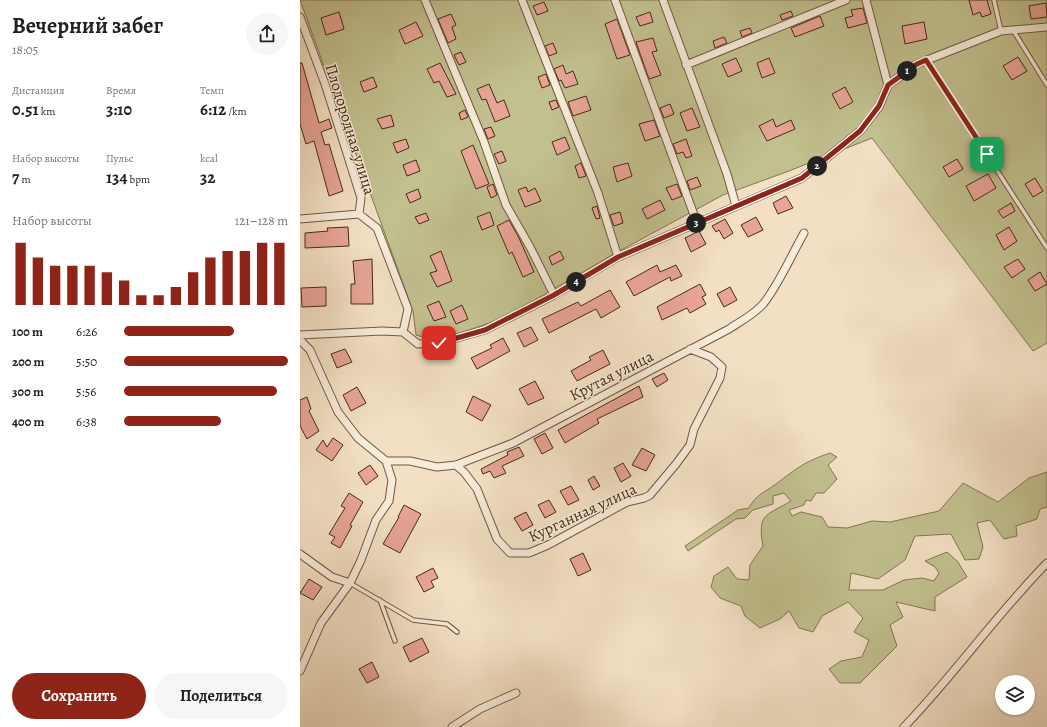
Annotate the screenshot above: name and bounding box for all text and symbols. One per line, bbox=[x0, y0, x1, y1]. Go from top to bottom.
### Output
text: Вечерний забег bbox=[12, 11, 163, 41]
button: share bbox=[246, 13, 288, 55]
text: 18:05 bbox=[12, 41, 38, 58]
street label: Плодородная улица bbox=[320, 61, 381, 198]
pin: 1 bbox=[897, 61, 917, 81]
text: 1 bbox=[905, 63, 909, 78]
text: Дистанция bbox=[12, 83, 64, 98]
text: Время bbox=[106, 83, 136, 98]
text: Темп bbox=[200, 83, 224, 98]
text: 0.51 bbox=[12, 98, 39, 121]
text: 3:10 bbox=[106, 98, 132, 121]
text: 6:12 bbox=[200, 98, 226, 121]
text: km bbox=[39, 104, 55, 119]
text: /km bbox=[226, 104, 247, 119]
pin bbox=[970, 137, 1004, 171]
icon: arrive bbox=[976, 143, 998, 165]
text: Набор высоты bbox=[12, 151, 79, 166]
text: Пульс bbox=[106, 151, 134, 166]
text: kcal bbox=[200, 151, 218, 166]
pin: 2 bbox=[807, 156, 827, 176]
text: 2 bbox=[814, 158, 820, 173]
text: 7 bbox=[12, 166, 19, 189]
text: 134 bbox=[106, 166, 127, 189]
text: 32 bbox=[200, 166, 216, 189]
text: m bbox=[19, 172, 31, 187]
text: bpm bbox=[127, 172, 150, 187]
text: Набор высоты bbox=[12, 212, 92, 229]
text: 121–128 m bbox=[235, 212, 288, 229]
pin: 3 bbox=[686, 213, 706, 233]
text: 3 bbox=[694, 215, 698, 230]
pin: 4 bbox=[566, 272, 586, 292]
text: 4 bbox=[573, 274, 579, 289]
text: 100 m bbox=[12, 323, 43, 340]
text: 6:26 bbox=[76, 323, 97, 340]
pin bbox=[422, 326, 456, 360]
icon: check bbox=[428, 332, 450, 354]
street label: Крутая улица bbox=[566, 345, 658, 406]
text: 200 m bbox=[12, 353, 45, 370]
text: 5:50 bbox=[76, 353, 97, 370]
text: 300 m bbox=[12, 383, 44, 400]
text: 5:56 bbox=[76, 383, 96, 400]
text: 400 m bbox=[12, 413, 44, 430]
text: 6:38 bbox=[76, 413, 97, 430]
street label: Курганная улица bbox=[525, 478, 641, 548]
button: Сохранить bbox=[12, 673, 146, 719]
button: Поделиться bbox=[154, 673, 288, 719]
map controls bbox=[995, 675, 1035, 715]
button: layers bbox=[995, 675, 1035, 715]

